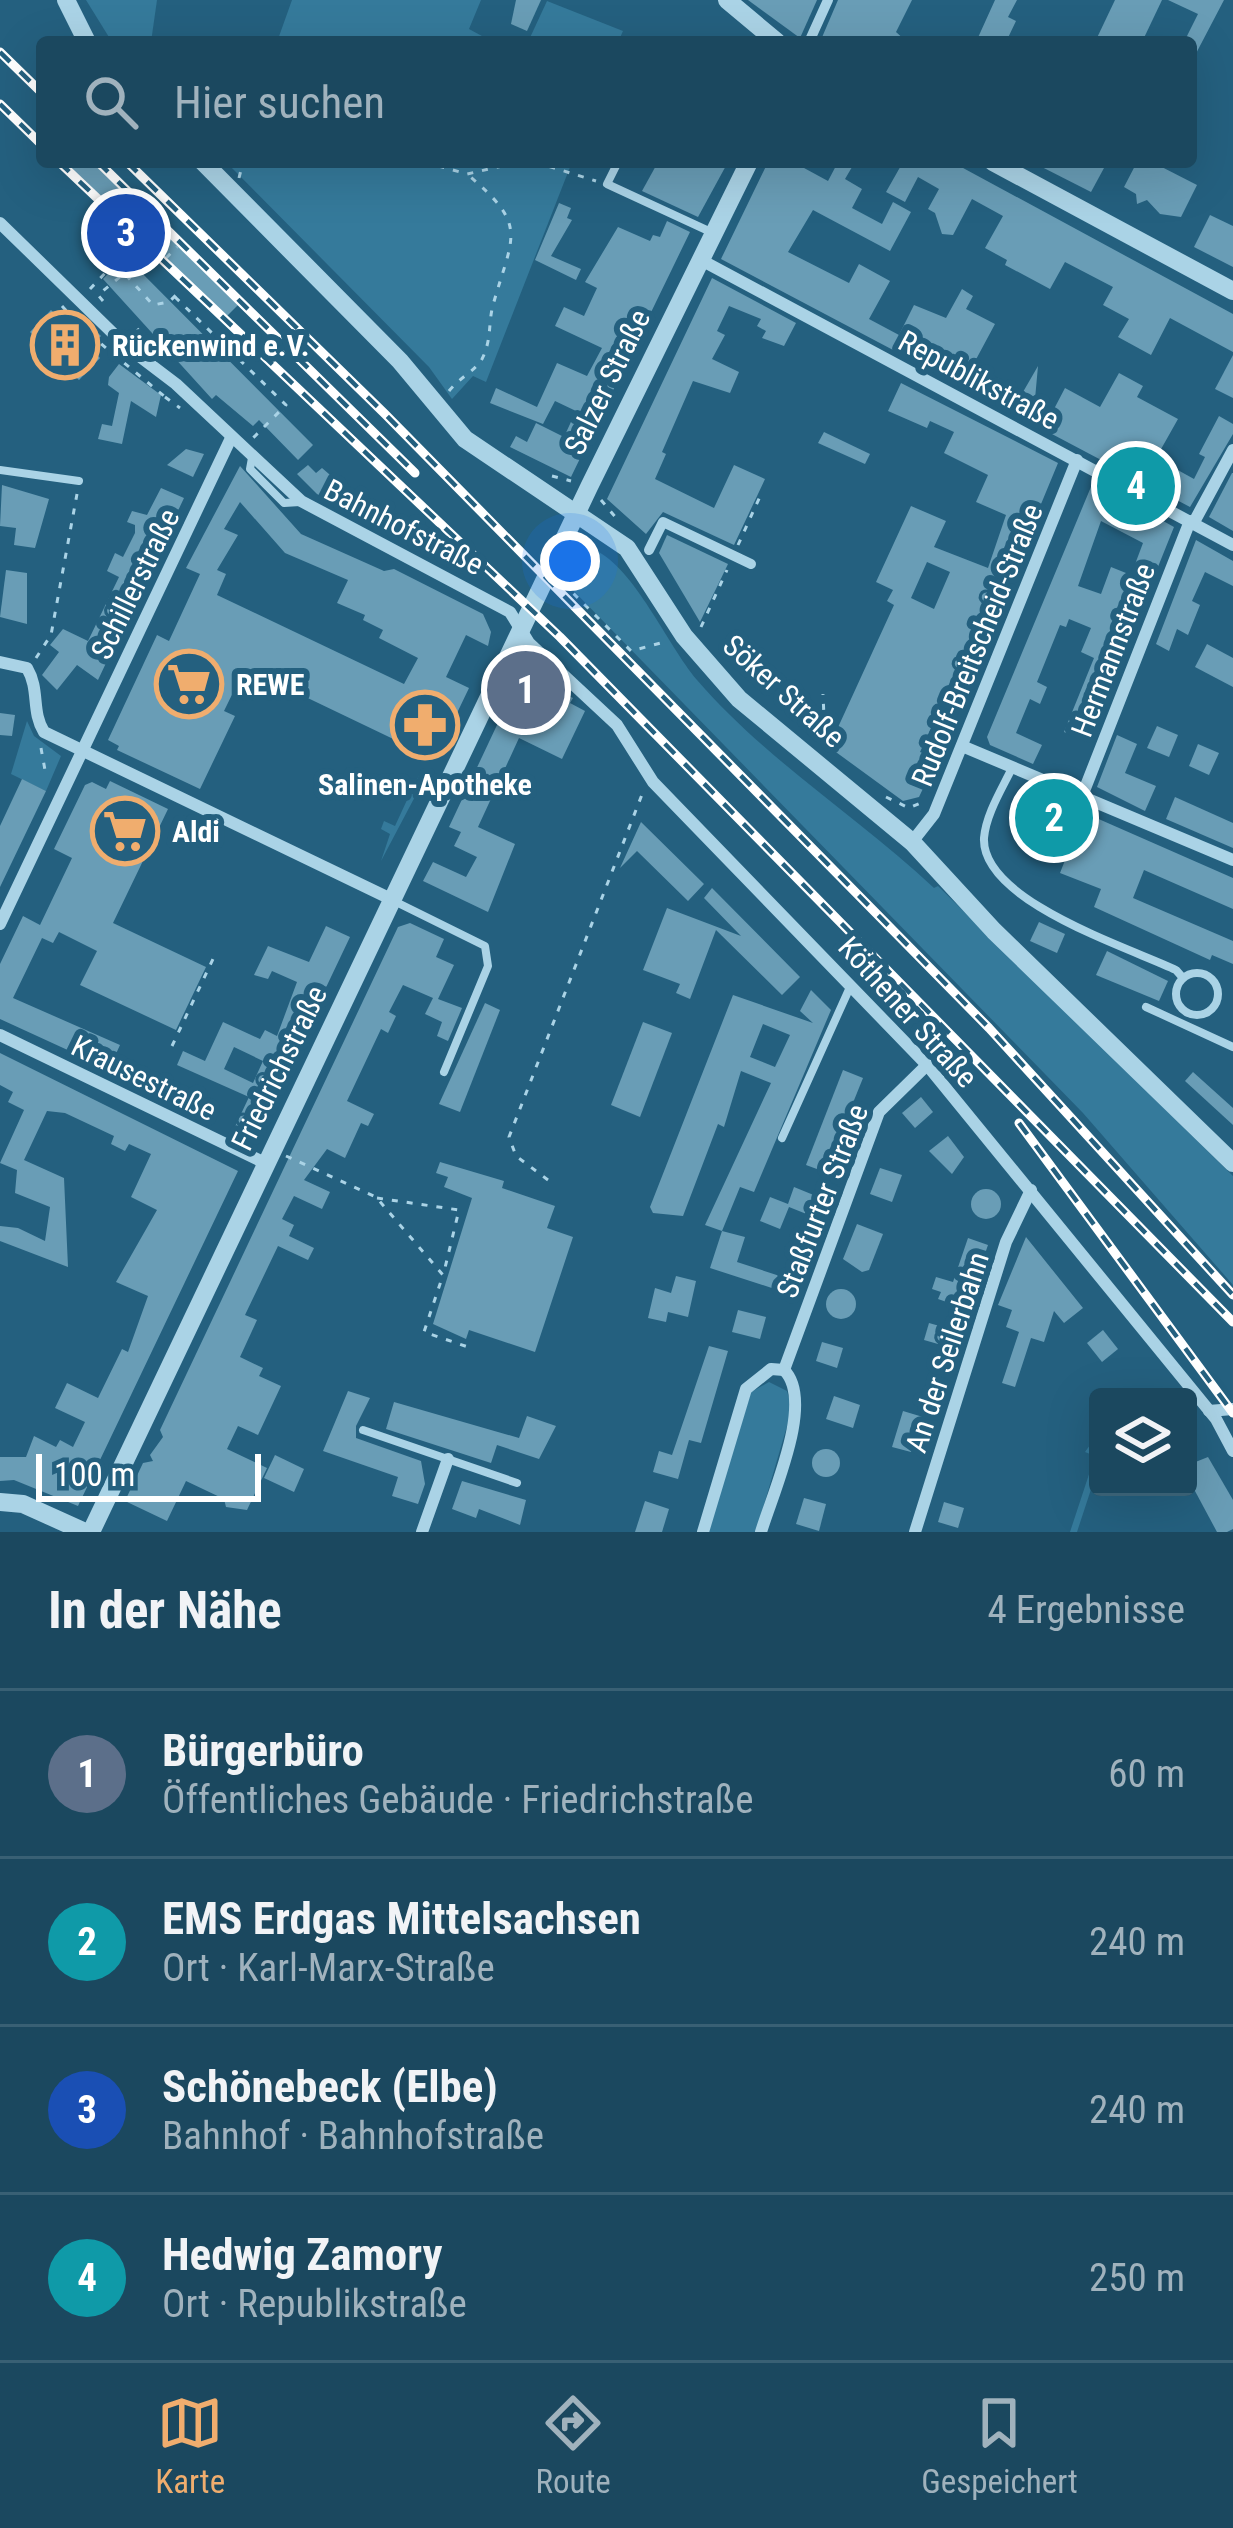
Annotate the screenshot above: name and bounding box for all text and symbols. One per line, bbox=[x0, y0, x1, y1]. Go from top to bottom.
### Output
search box bbox=[36, 36, 1197, 168]
icon: search bbox=[78, 69, 144, 135]
text: Hier suchen bbox=[174, 76, 385, 129]
pin: 3 bbox=[87, 188, 165, 278]
street label: Salzer Straße bbox=[557, 304, 657, 460]
building icon: Rückenwind e.V. bbox=[30, 310, 100, 380]
street label: Republikstraße bbox=[893, 323, 1065, 437]
place label: Rückenwind e.V. bbox=[112, 328, 309, 363]
pin: 4 bbox=[1097, 441, 1175, 531]
street label: Bahnhofstraße bbox=[319, 472, 489, 582]
street label: Rudolf-Breitscheid-Straße bbox=[904, 499, 1050, 791]
street label: Schillerstraße bbox=[84, 503, 186, 665]
your location bbox=[540, 531, 600, 591]
street label: Hermannstraße bbox=[1064, 558, 1162, 742]
street label: Söker Straße bbox=[716, 627, 852, 755]
pin: 1 bbox=[487, 645, 565, 735]
supermarket icon: REWE bbox=[154, 649, 224, 719]
place label: REWE bbox=[236, 667, 305, 702]
pharmacy icon: Salinen-Apotheke bbox=[390, 690, 460, 760]
place label: Salinen-Apotheke bbox=[318, 767, 532, 802]
pin: 2 bbox=[1015, 773, 1093, 863]
supermarket icon: Aldi bbox=[90, 796, 160, 866]
place label: Aldi bbox=[172, 814, 220, 849]
street label: Köthener Straße bbox=[831, 930, 985, 1094]
street label: Friedrichstraße bbox=[224, 980, 334, 1156]
street label: Krausestraße bbox=[66, 1028, 222, 1128]
street label: Staßfurter Straße bbox=[769, 1099, 875, 1303]
street label: An der Seilerbahn bbox=[898, 1247, 996, 1457]
map controls bbox=[1089, 1388, 1197, 1496]
button: layers bbox=[1089, 1388, 1197, 1496]
scale bar bbox=[36, 1448, 261, 1501]
text: 100 m bbox=[54, 1455, 135, 1494]
text: In der Nähe bbox=[48, 1581, 282, 1640]
text: 4 Ergebnisse bbox=[987, 1587, 1185, 1633]
text: Bürgerbüro bbox=[162, 1724, 364, 1777]
text: 1 bbox=[77, 1751, 97, 1797]
text: 60 m bbox=[1108, 1751, 1185, 1797]
text: Öffentliches Gebäude · Friedrichstraße bbox=[162, 1777, 753, 1823]
text: EMS Erdgas Mittelsachsen bbox=[162, 1892, 641, 1945]
text: 2 bbox=[77, 1919, 97, 1965]
text: 240 m bbox=[1089, 1919, 1185, 1965]
text: Ort · Karl-Marx-Straße bbox=[162, 1945, 495, 1991]
text: Schönebeck (Elbe) bbox=[162, 2060, 498, 2113]
text: 3 bbox=[77, 2087, 97, 2133]
text: 240 m bbox=[1089, 2087, 1185, 2133]
text: Bahnhof · Bahnhofstraße bbox=[162, 2113, 544, 2159]
text: Hedwig Zamory bbox=[162, 2228, 442, 2281]
text: 4 bbox=[77, 2255, 97, 2301]
text: 250 m bbox=[1089, 2255, 1185, 2301]
text: Ort · Republikstraße bbox=[162, 2281, 467, 2327]
tab: Karte bbox=[155, 2390, 225, 2501]
tab: Route bbox=[536, 2390, 611, 2501]
tab: Gespeichert bbox=[921, 2390, 1078, 2501]

